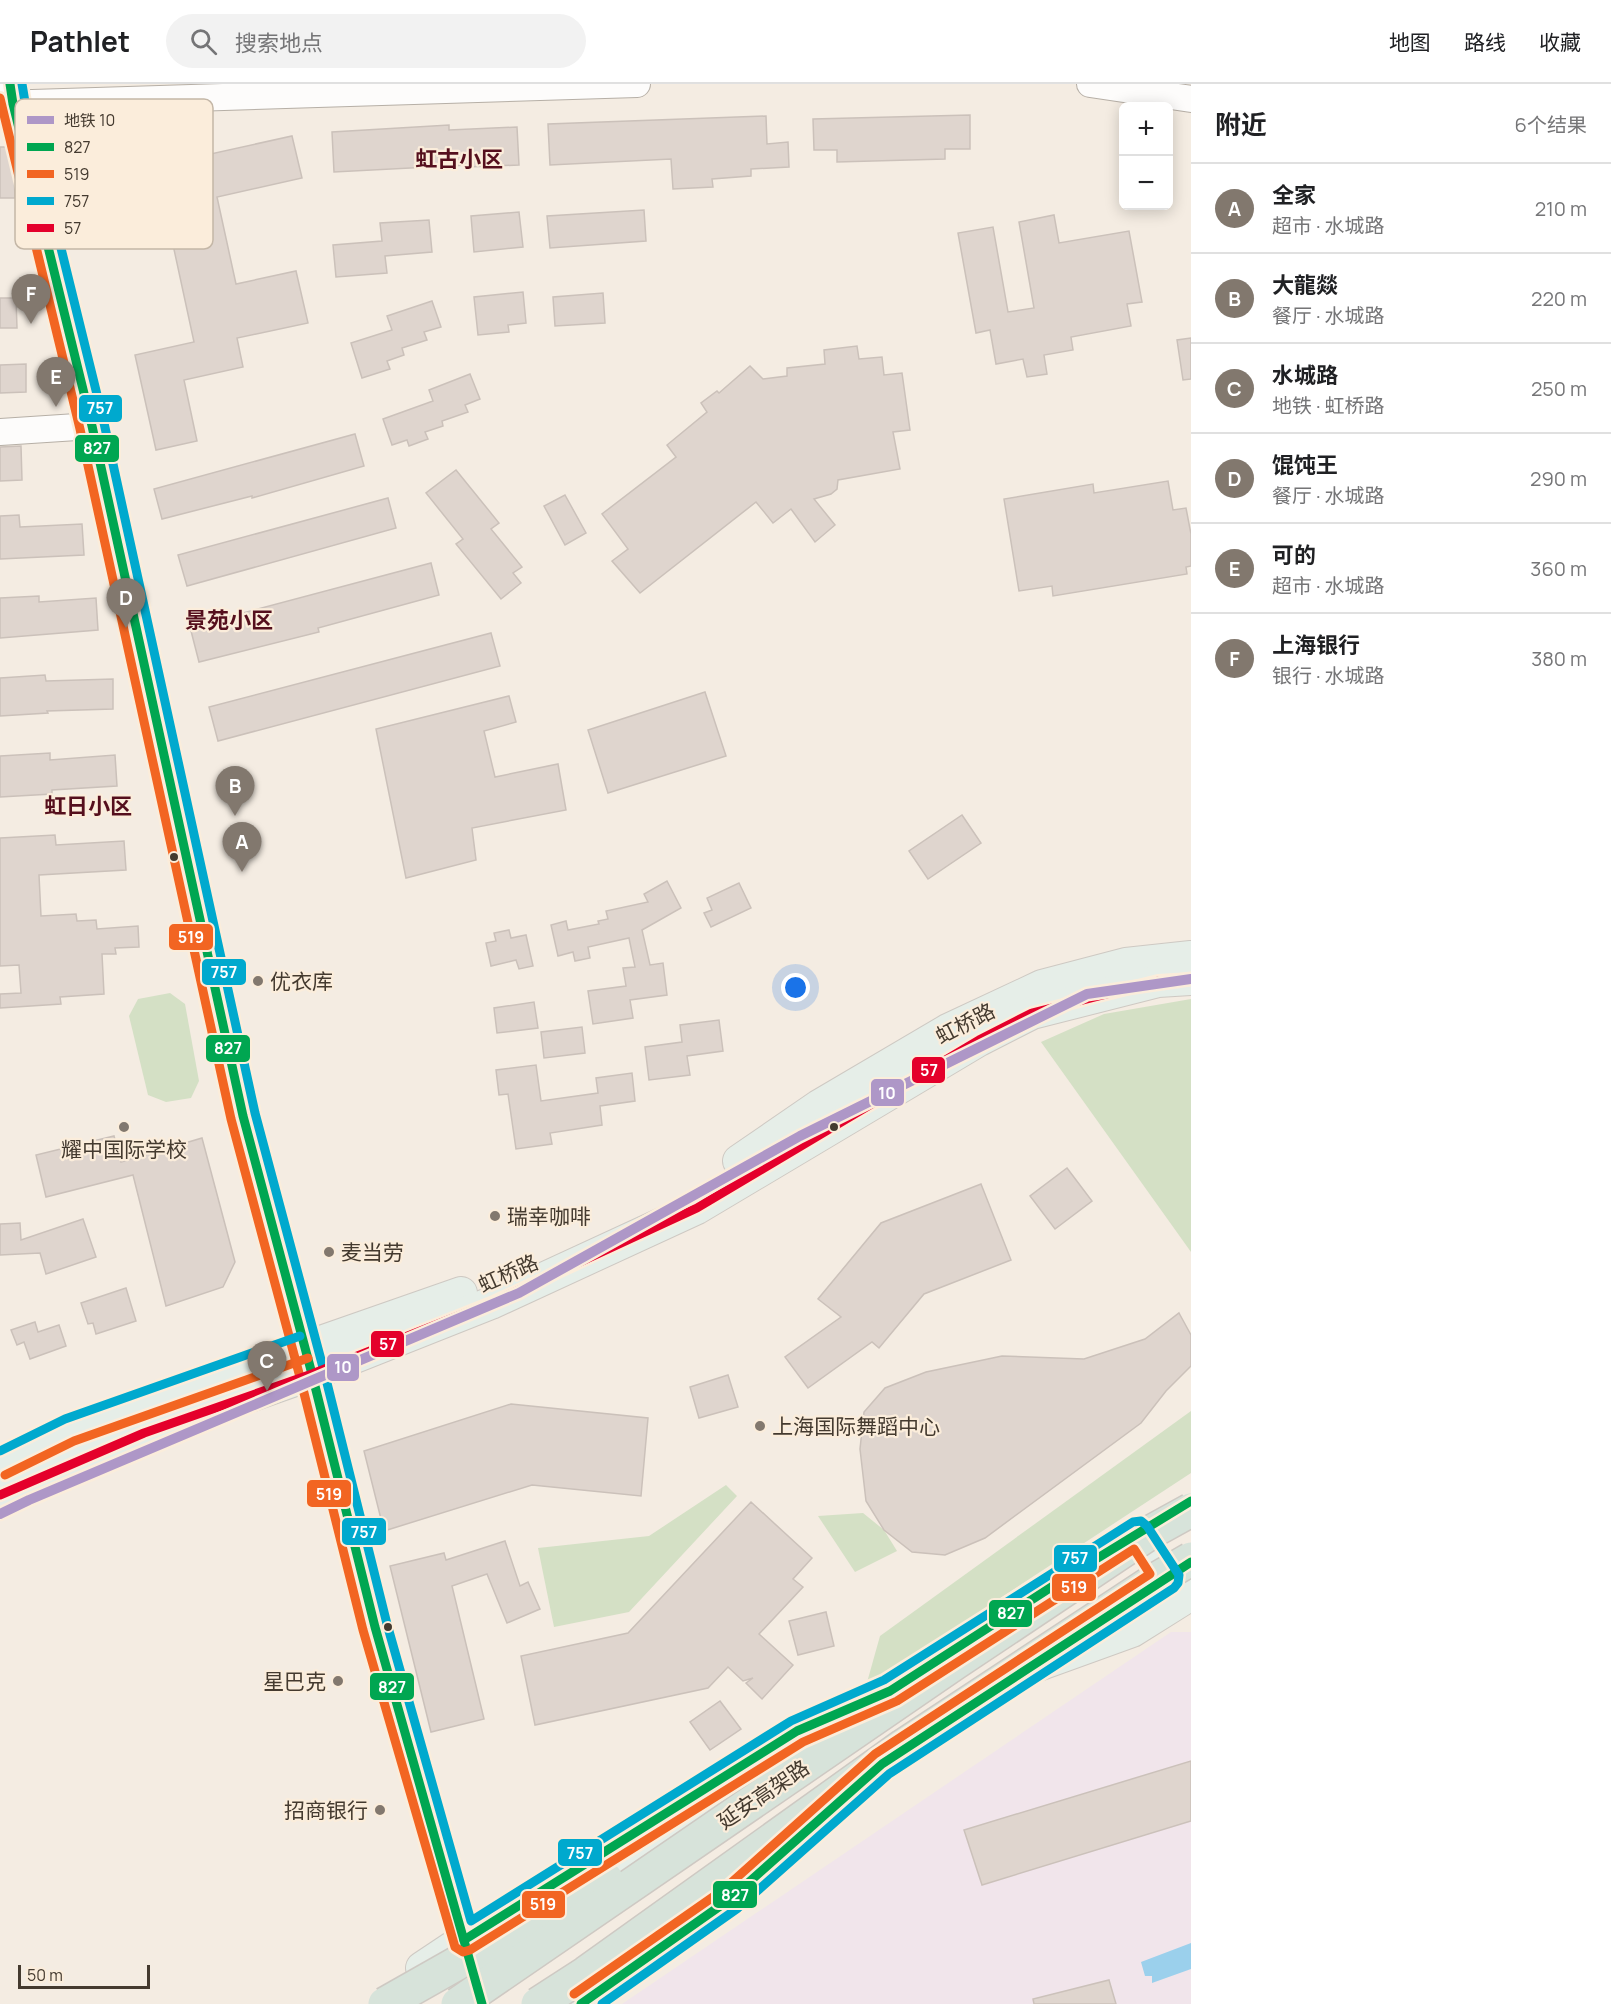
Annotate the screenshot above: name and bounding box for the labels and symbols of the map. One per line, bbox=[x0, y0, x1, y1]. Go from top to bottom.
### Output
legend bbox=[15, 99, 213, 249]
text: 地铁 10 bbox=[64, 109, 115, 131]
text: 827 bbox=[64, 136, 90, 158]
district label: 虹古小区 bbox=[415, 144, 503, 174]
text: 519 bbox=[64, 163, 89, 185]
text: 757 bbox=[64, 190, 89, 212]
text: 57 bbox=[64, 217, 81, 239]
pin: F bbox=[12, 274, 51, 324]
pin: E bbox=[36, 358, 76, 407]
line badge: 757 bbox=[78, 394, 123, 423]
text: 757 bbox=[87, 397, 113, 419]
line badge: 827 bbox=[74, 434, 120, 463]
text: 827 bbox=[83, 437, 111, 459]
pin: D bbox=[106, 578, 146, 628]
district label: 景苑小区 bbox=[185, 605, 273, 635]
pin: B bbox=[216, 766, 254, 816]
district label: 虹日小区 bbox=[44, 791, 132, 821]
pin: A bbox=[222, 822, 262, 872]
unlabelled marker bbox=[168, 851, 180, 863]
line badge: 519 bbox=[168, 923, 214, 951]
text: 519 bbox=[178, 926, 204, 948]
line badge: 757 bbox=[201, 958, 247, 986]
text: 757 bbox=[211, 961, 237, 983]
place label: 优衣库 bbox=[270, 967, 333, 995]
your location bbox=[781, 973, 810, 1002]
marker: 优衣库 bbox=[251, 974, 265, 988]
street label: 虹桥路 bbox=[931, 996, 999, 1050]
line badge: 827 bbox=[205, 1034, 251, 1063]
text: 827 bbox=[214, 1037, 242, 1059]
line badge: 57 bbox=[911, 1056, 946, 1084]
text: 57 bbox=[920, 1059, 938, 1081]
line badge: 10 bbox=[870, 1078, 905, 1107]
text: 10 bbox=[878, 1082, 896, 1104]
marker: 耀中国际学校 bbox=[117, 1120, 131, 1134]
unlabelled marker bbox=[828, 1121, 840, 1133]
place label: 耀中国际学校 bbox=[61, 1135, 187, 1163]
place label: 瑞幸咖啡 bbox=[507, 1202, 591, 1230]
marker: 瑞幸咖啡 bbox=[488, 1209, 502, 1223]
place label: 麦当劳 bbox=[341, 1238, 404, 1266]
marker: 麦当劳 bbox=[322, 1245, 336, 1259]
street label: 虹桥路 bbox=[474, 1247, 542, 1299]
line badge: 57 bbox=[370, 1330, 405, 1358]
text: 57 bbox=[379, 1333, 397, 1355]
pin: C bbox=[248, 1342, 286, 1391]
line badge: 10 bbox=[326, 1353, 360, 1382]
text: 10 bbox=[334, 1356, 352, 1378]
place label: 上海国际舞蹈中心 bbox=[772, 1412, 940, 1440]
marker: 上海国际舞蹈中心 bbox=[753, 1419, 767, 1433]
line badge: 519 bbox=[306, 1479, 352, 1508]
text: 519 bbox=[316, 1483, 342, 1505]
line badge: 757 bbox=[341, 1517, 387, 1546]
text: 757 bbox=[351, 1521, 377, 1543]
line badge: 757 bbox=[1053, 1544, 1098, 1573]
text: 757 bbox=[1062, 1547, 1088, 1569]
line badge: 519 bbox=[1051, 1573, 1097, 1602]
text: 519 bbox=[1061, 1576, 1087, 1598]
line badge: 827 bbox=[988, 1599, 1033, 1628]
text: 827 bbox=[997, 1602, 1025, 1624]
unlabelled marker bbox=[382, 1621, 394, 1633]
place label: 星巴克 bbox=[263, 1667, 326, 1695]
line badge: 827 bbox=[369, 1672, 415, 1701]
marker: 星巴克 bbox=[331, 1674, 345, 1688]
text: 827 bbox=[378, 1676, 406, 1698]
street label: 延安高架路 bbox=[712, 1753, 814, 1835]
place label: 招商银行 bbox=[284, 1796, 368, 1824]
marker: 招商银行 bbox=[373, 1803, 387, 1817]
line badge: 757 bbox=[557, 1838, 603, 1867]
text: 757 bbox=[567, 1842, 593, 1864]
line badge: 827 bbox=[712, 1880, 758, 1909]
text: 827 bbox=[721, 1884, 749, 1906]
line badge: 519 bbox=[521, 1890, 566, 1919]
text: 519 bbox=[530, 1893, 556, 1915]
scale bar bbox=[18, 1962, 150, 1990]

